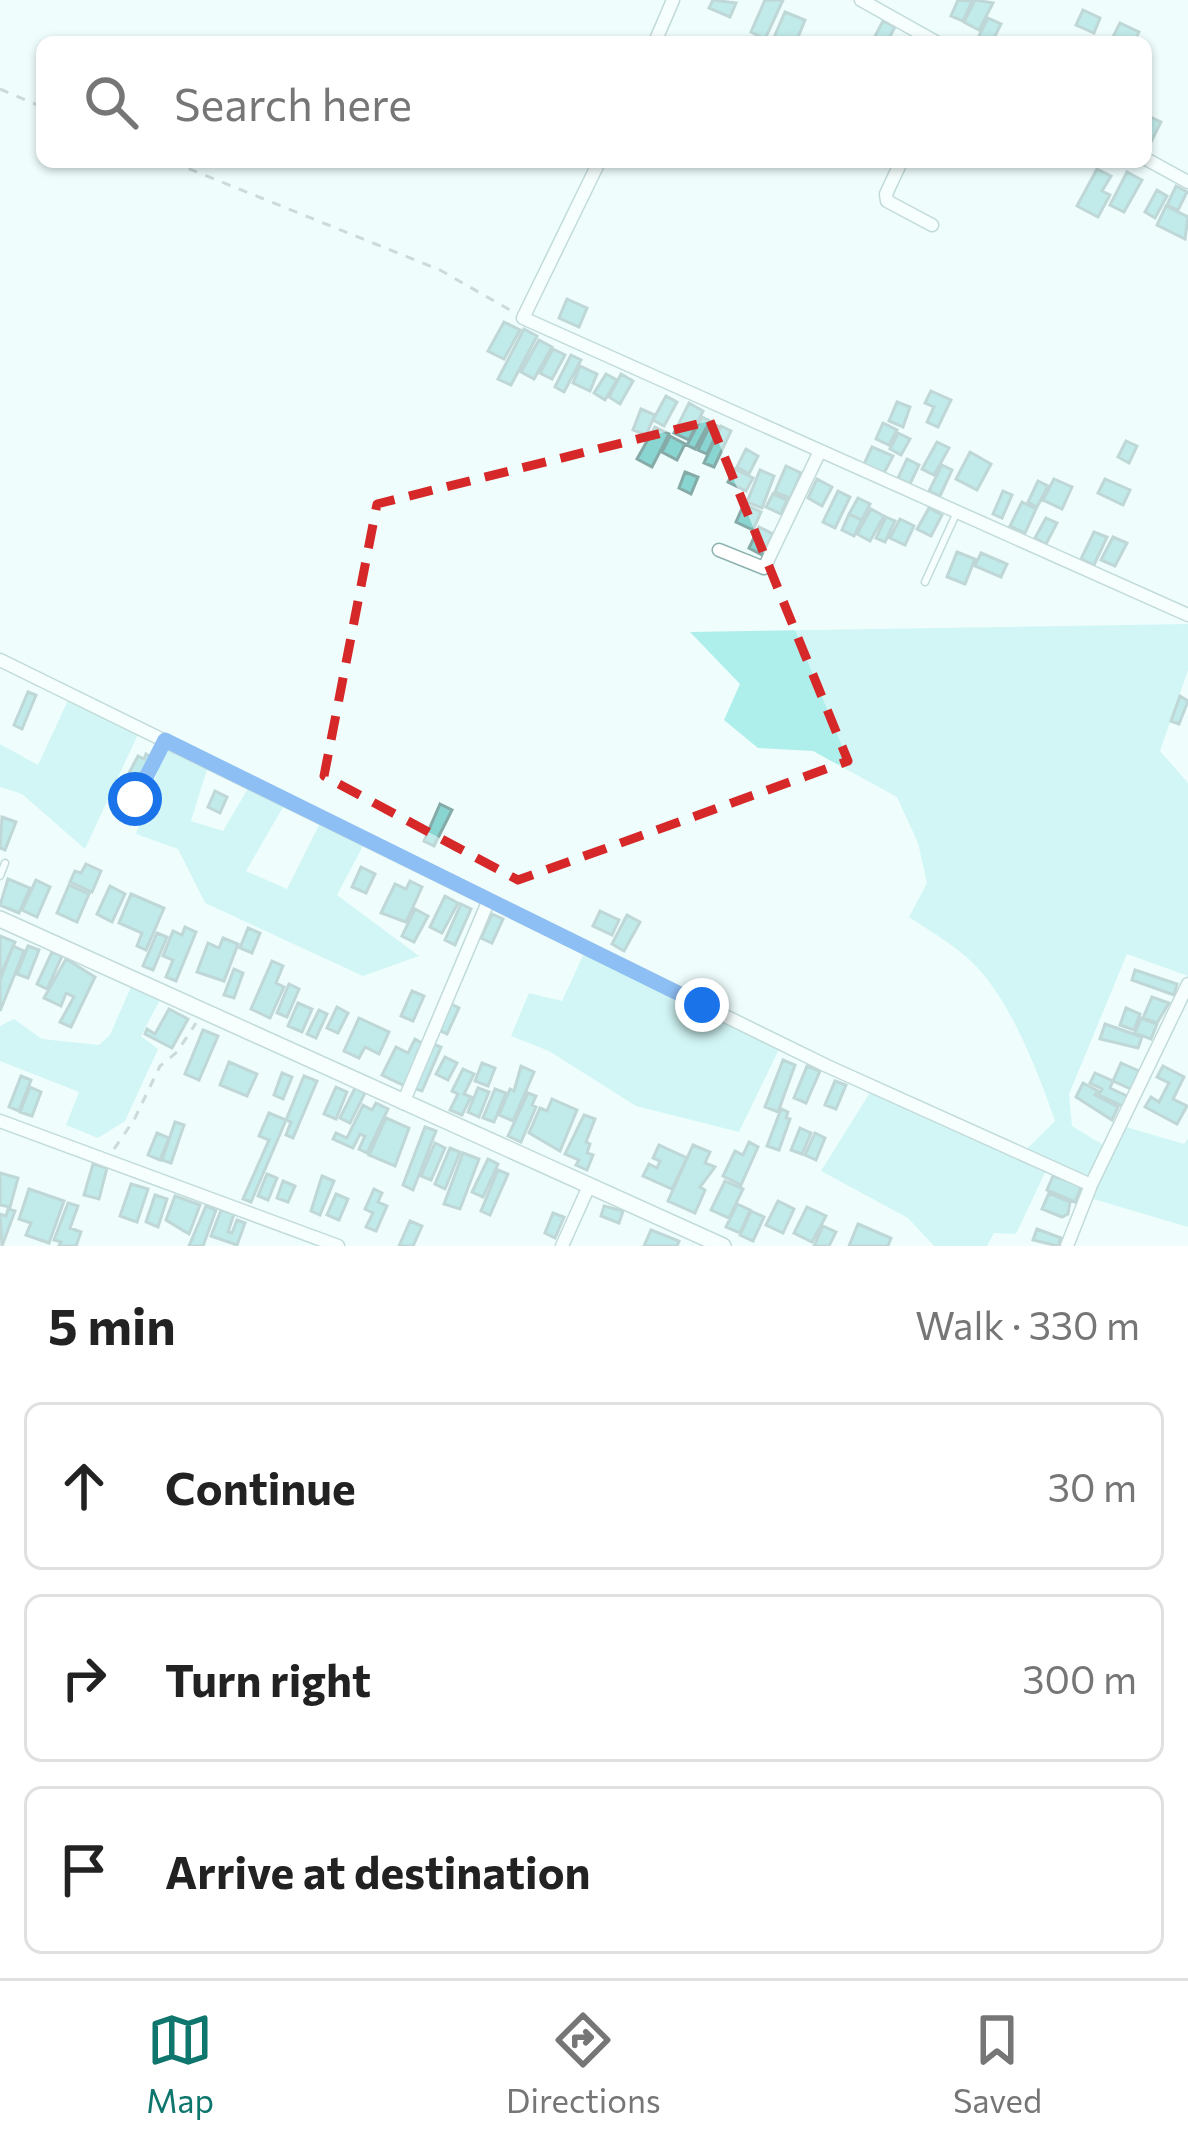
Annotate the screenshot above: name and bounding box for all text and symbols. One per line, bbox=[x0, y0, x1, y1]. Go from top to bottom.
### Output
search box bbox=[36, 36, 1152, 168]
icon: search bbox=[78, 69, 144, 135]
text: Search here bbox=[174, 75, 412, 130]
route start bbox=[108, 772, 162, 826]
route end bbox=[675, 978, 729, 1032]
text: 5 min bbox=[48, 1293, 176, 1356]
text: Walk · 330 m bbox=[915, 1300, 1140, 1348]
icon: ahead bbox=[51, 1453, 117, 1519]
text: Continue bbox=[165, 1459, 356, 1514]
text: 30 m bbox=[1048, 1462, 1137, 1510]
icon: right bbox=[51, 1645, 117, 1711]
text: Turn right bbox=[165, 1651, 371, 1706]
text: 300 m bbox=[1022, 1654, 1137, 1702]
icon: arrive bbox=[51, 1837, 117, 1903]
text: Arrive at destination bbox=[165, 1843, 591, 1898]
tab: Map bbox=[146, 2007, 214, 2120]
tab: Directions bbox=[506, 2007, 661, 2120]
tab: Saved bbox=[953, 2007, 1042, 2120]

